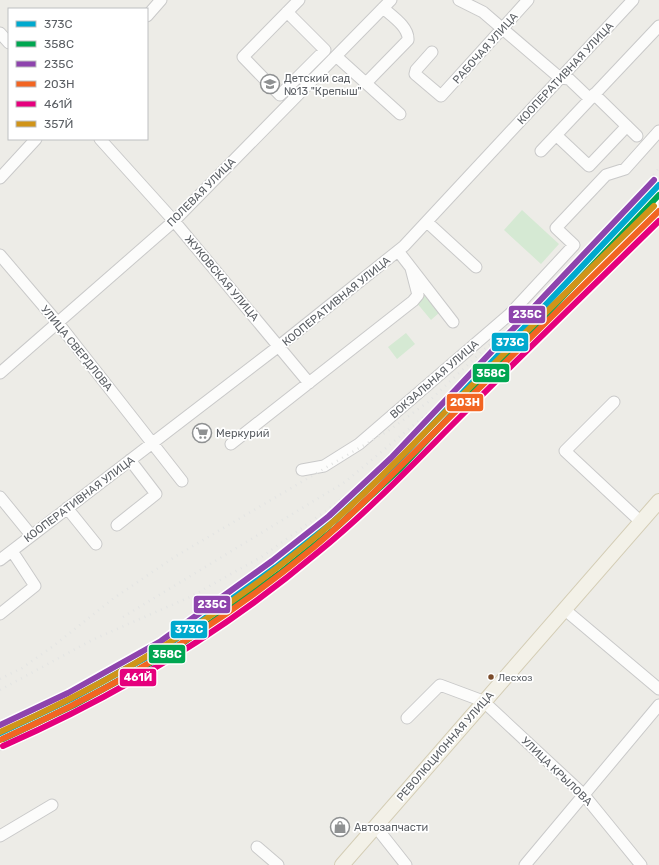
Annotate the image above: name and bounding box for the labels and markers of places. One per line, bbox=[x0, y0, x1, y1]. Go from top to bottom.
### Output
place label: Детский сад №13 "Крепыш" bbox=[284, 72, 362, 98]
school or university icon: Детский сад №13 "Крепыш" bbox=[259, 73, 281, 95]
supermarket icon: Меркурий bbox=[191, 422, 213, 444]
place label: Меркурий bbox=[216, 427, 269, 440]
marker: Лесхоз bbox=[486, 672, 496, 682]
place label: Лесхоз bbox=[498, 672, 532, 684]
shop icon: Автозапчасти bbox=[329, 816, 351, 838]
place label: Автозапчасти bbox=[354, 821, 428, 834]

